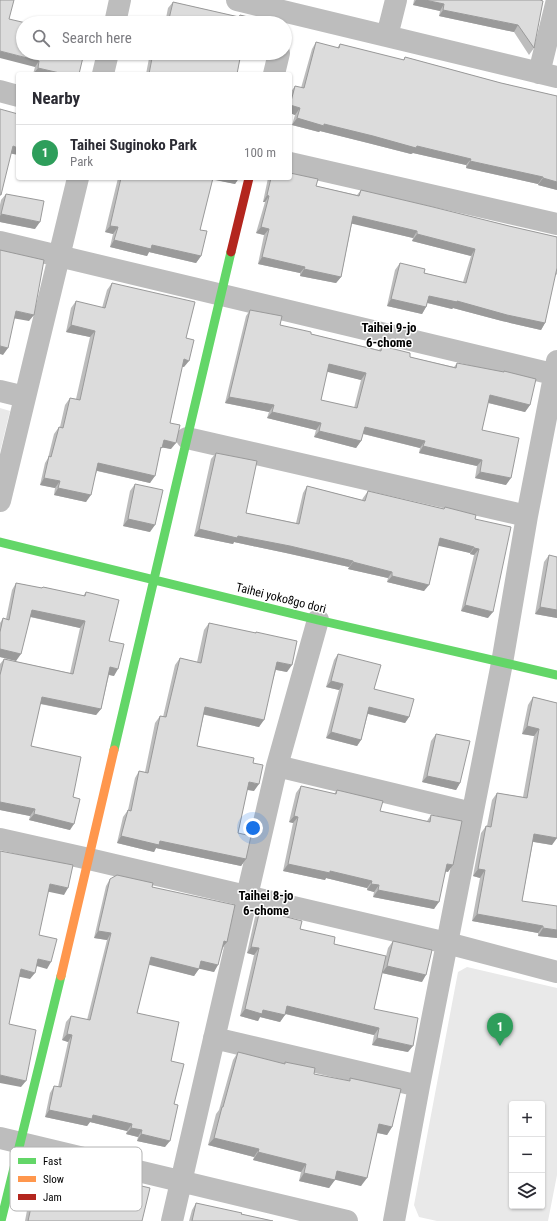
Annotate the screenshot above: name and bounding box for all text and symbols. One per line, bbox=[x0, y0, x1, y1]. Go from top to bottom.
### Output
search box bbox=[16, 16, 292, 60]
icon: search bbox=[30, 27, 52, 49]
text: Search here bbox=[62, 29, 132, 47]
text: Nearby bbox=[32, 88, 80, 108]
text: Taihei Suginoko Park bbox=[70, 136, 197, 154]
text: 1 bbox=[42, 145, 48, 160]
text: 100 m bbox=[244, 145, 276, 160]
text: Park bbox=[70, 154, 93, 169]
district label: Taihei 9-jo 6-chome bbox=[361, 320, 417, 350]
street label: Taihei yoko8go dori bbox=[234, 580, 328, 616]
your location bbox=[243, 818, 263, 838]
district label: Taihei 8-jo 6-chome bbox=[238, 888, 294, 918]
pin: 1 bbox=[487, 1013, 513, 1046]
map controls bbox=[509, 1101, 545, 1209]
button: + bbox=[509, 1101, 545, 1137]
button: − bbox=[509, 1137, 545, 1173]
legend bbox=[10, 1147, 142, 1211]
text: Fast bbox=[43, 1155, 62, 1168]
text: Slow bbox=[43, 1173, 64, 1186]
button: layers bbox=[509, 1173, 545, 1209]
text: Jam bbox=[43, 1191, 62, 1204]

